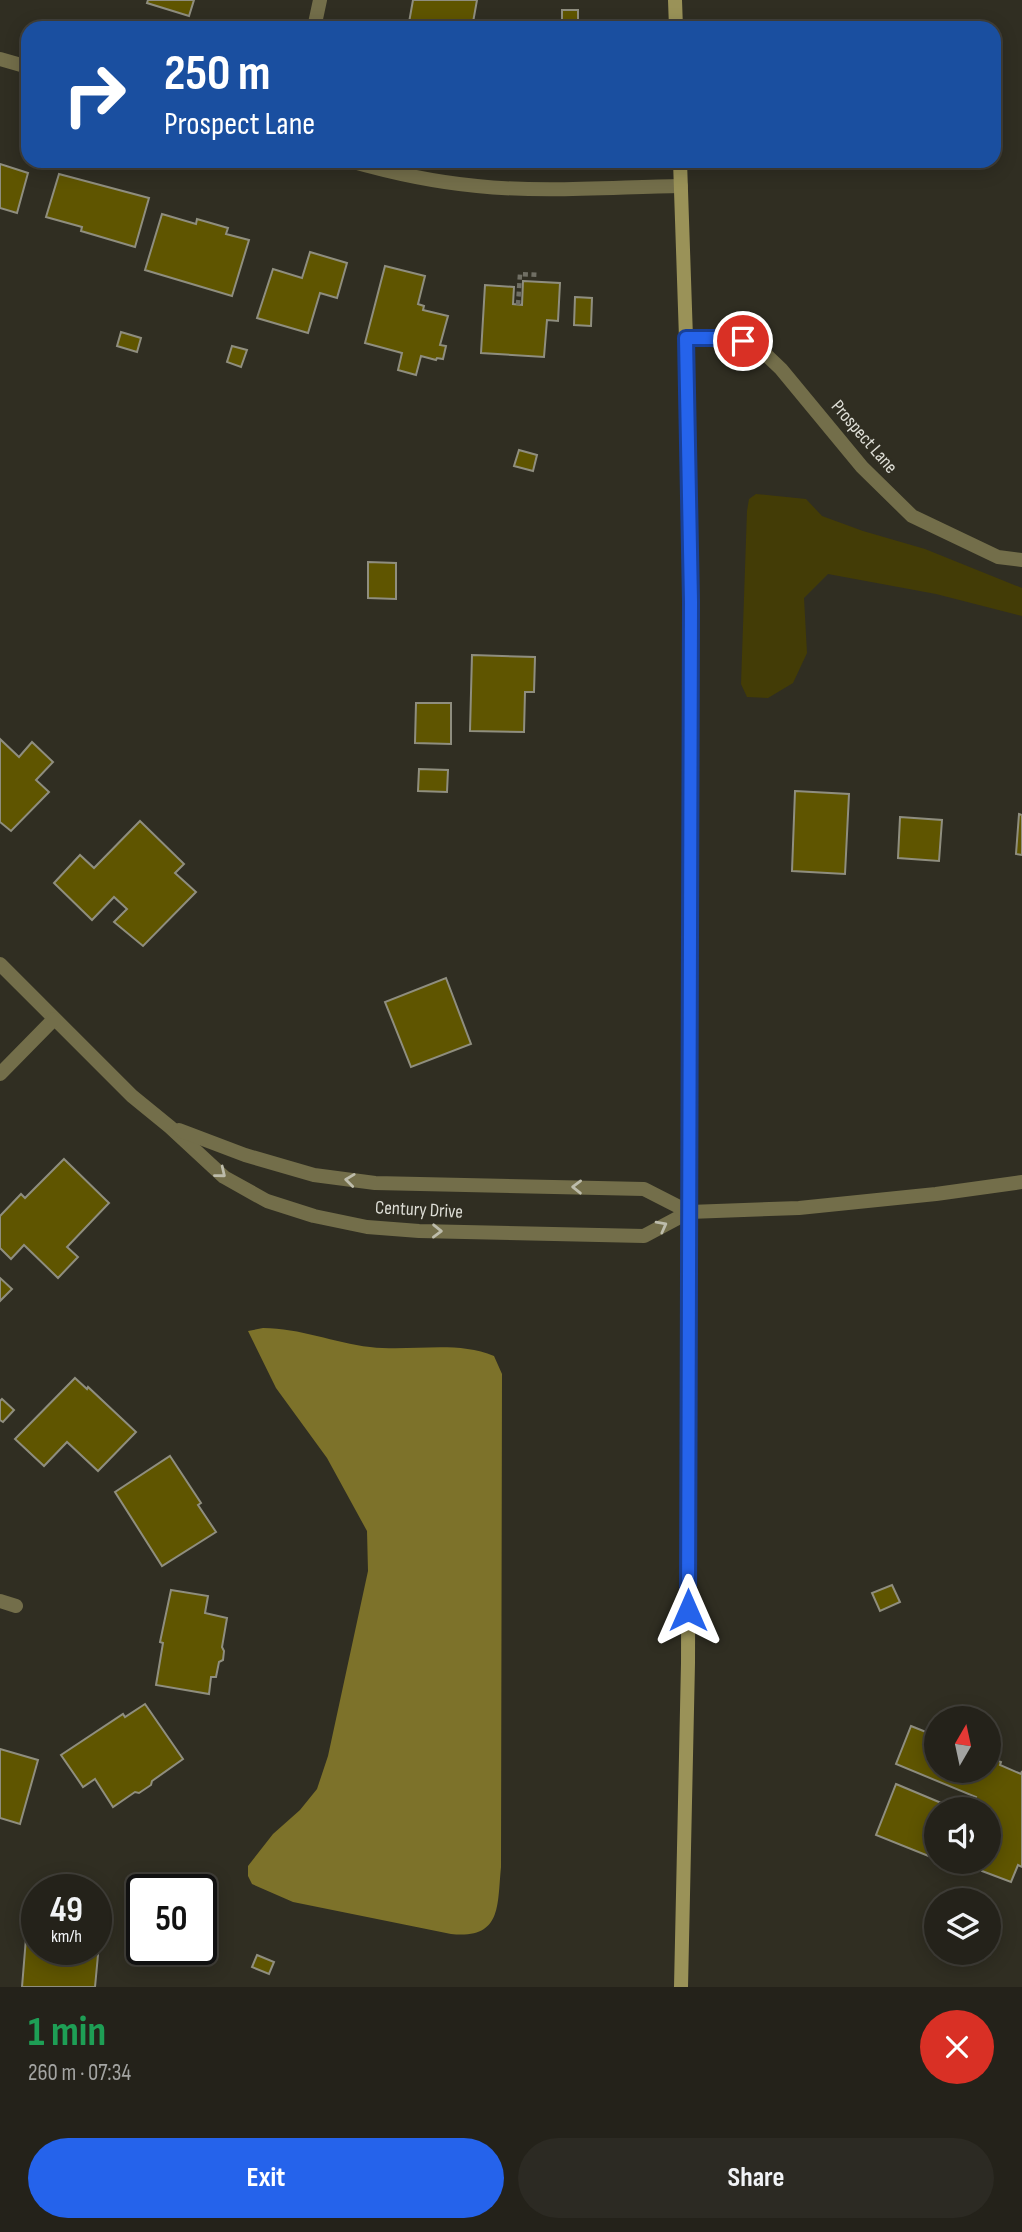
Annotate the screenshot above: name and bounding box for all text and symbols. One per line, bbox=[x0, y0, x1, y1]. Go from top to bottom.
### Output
text: 250 m bbox=[164, 45, 270, 104]
icon: right bbox=[49, 49, 140, 140]
text: Prospect Lane bbox=[164, 105, 315, 144]
pin bbox=[713, 311, 773, 371]
icon: arrive bbox=[724, 322, 762, 360]
street label: Prospect Lane bbox=[826, 396, 902, 478]
one-way arrow bbox=[212, 1165, 225, 1177]
one-way arrow bbox=[344, 1172, 356, 1187]
one-way arrow bbox=[571, 1179, 582, 1195]
street label: Century Drive bbox=[375, 1196, 463, 1224]
one-way arrow bbox=[654, 1221, 667, 1235]
one-way arrow bbox=[431, 1224, 442, 1239]
position arrow bbox=[651, 1573, 725, 1647]
north arrow bbox=[924, 1706, 1001, 1783]
map controls bbox=[924, 1706, 1001, 1965]
button: sound bbox=[924, 1797, 1001, 1874]
speed limit sign: 50 bbox=[126, 1874, 217, 1965]
button: layers bbox=[924, 1888, 1001, 1965]
text: 49 bbox=[50, 1889, 83, 1932]
text: km/h bbox=[51, 1926, 82, 1947]
text: 1 min bbox=[28, 2007, 106, 2058]
button: close bbox=[920, 2010, 994, 2084]
text: 260 m · 07:34 bbox=[28, 2059, 131, 2087]
button: Exit bbox=[28, 2138, 504, 2218]
button: Share bbox=[518, 2138, 994, 2218]

